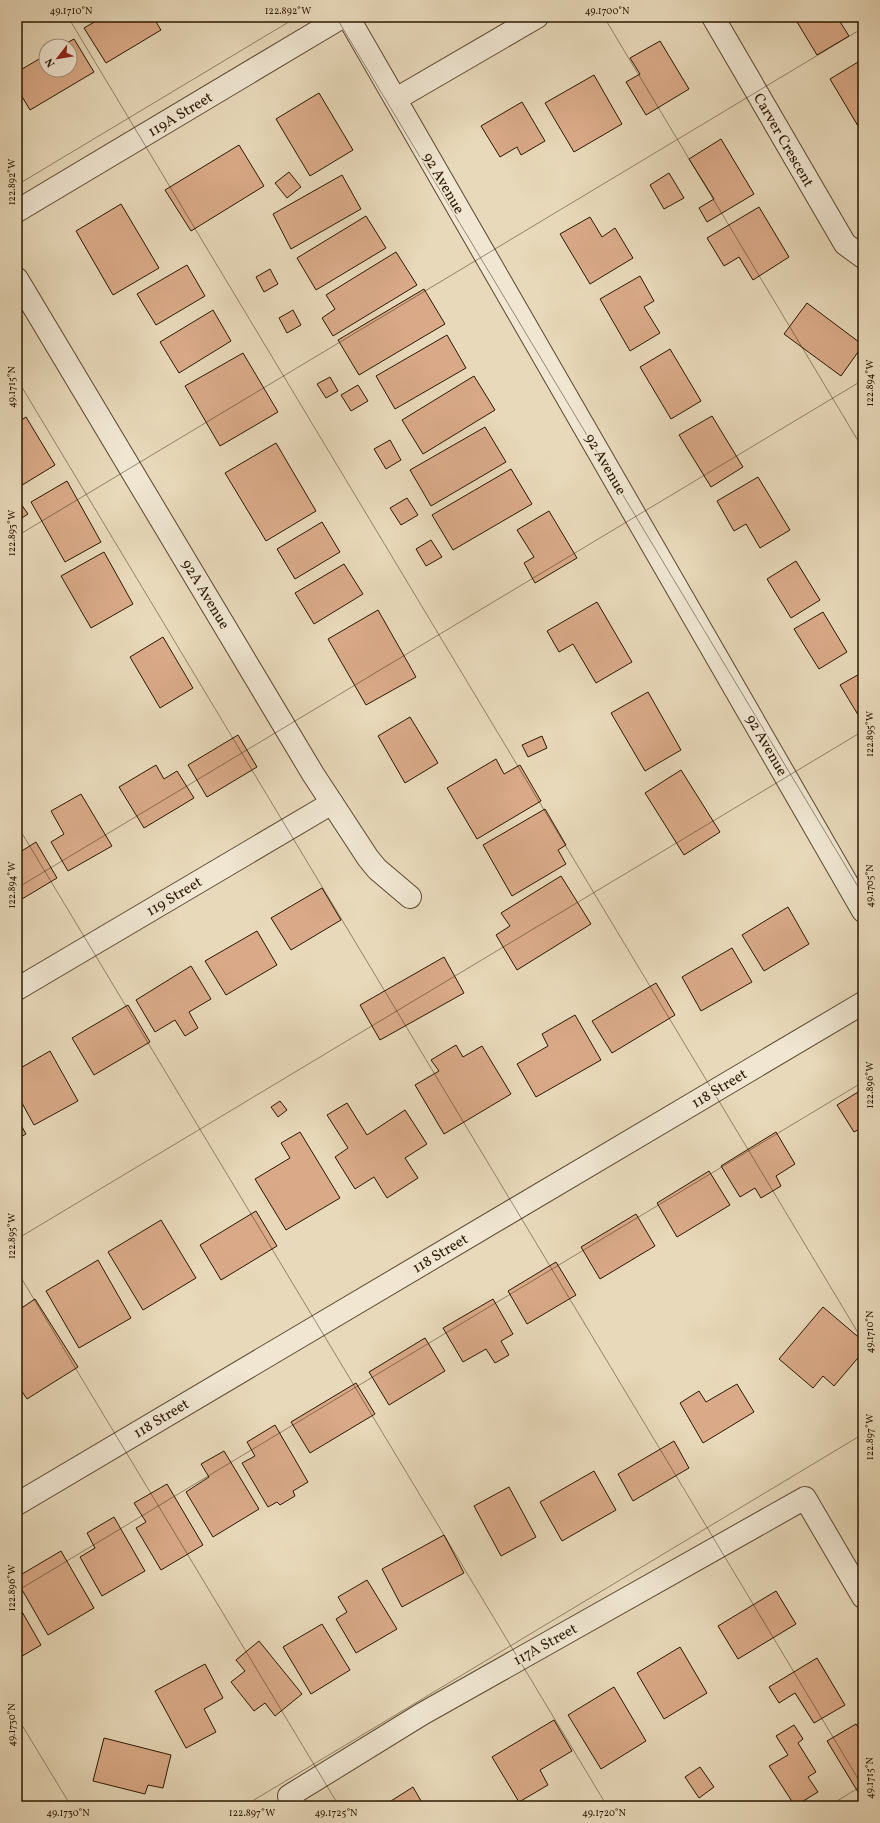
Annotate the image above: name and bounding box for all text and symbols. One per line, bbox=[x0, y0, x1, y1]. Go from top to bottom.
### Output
text: 49.1710°N bbox=[50, 4, 93, 18]
text: 122.892°W bbox=[265, 4, 311, 18]
text: 49.1700°N bbox=[585, 4, 630, 18]
north arrow bbox=[38, 38, 78, 78]
text: N bbox=[42, 55, 59, 70]
street label: 119A Street bbox=[144, 88, 217, 143]
street label: Carver Crescent bbox=[747, 90, 818, 192]
street label: 92 Avenue bbox=[417, 149, 469, 218]
text: 122.892°W bbox=[5, 159, 19, 205]
text: 122.894°W bbox=[863, 360, 877, 406]
text: 49.1715°N bbox=[5, 366, 19, 408]
street label: 92 Avenue bbox=[579, 430, 631, 499]
text: 122.893°W bbox=[5, 510, 19, 556]
street label: 92A Avenue bbox=[176, 556, 234, 634]
street label: 92 Avenue bbox=[740, 711, 792, 780]
text: 122.895°W bbox=[863, 711, 877, 757]
text: 122.894°W bbox=[5, 862, 19, 908]
text: 49.1705°N bbox=[863, 864, 877, 908]
street label: 119 Street bbox=[143, 872, 207, 922]
text: 122.896°W bbox=[863, 1062, 877, 1108]
street label: 118 Street bbox=[688, 1064, 752, 1114]
text: 122.895°W bbox=[5, 1213, 19, 1259]
street label: 118 Street bbox=[409, 1229, 473, 1279]
text: 49.1710°N bbox=[863, 1310, 877, 1353]
street label: 118 Street bbox=[130, 1394, 194, 1444]
text: 122.897°W bbox=[863, 1414, 877, 1460]
text: 122.896°W bbox=[5, 1565, 19, 1611]
street label: 117A Street bbox=[510, 1619, 582, 1672]
text: 49.1730°N bbox=[5, 1703, 19, 1747]
text: 49.1715°N bbox=[863, 1757, 877, 1799]
text: 49.1730°N bbox=[46, 1806, 90, 1820]
text: 122.897°W bbox=[229, 1806, 275, 1820]
text: 49.1725°N bbox=[314, 1806, 358, 1820]
text: 49.1720°N bbox=[582, 1806, 627, 1820]

